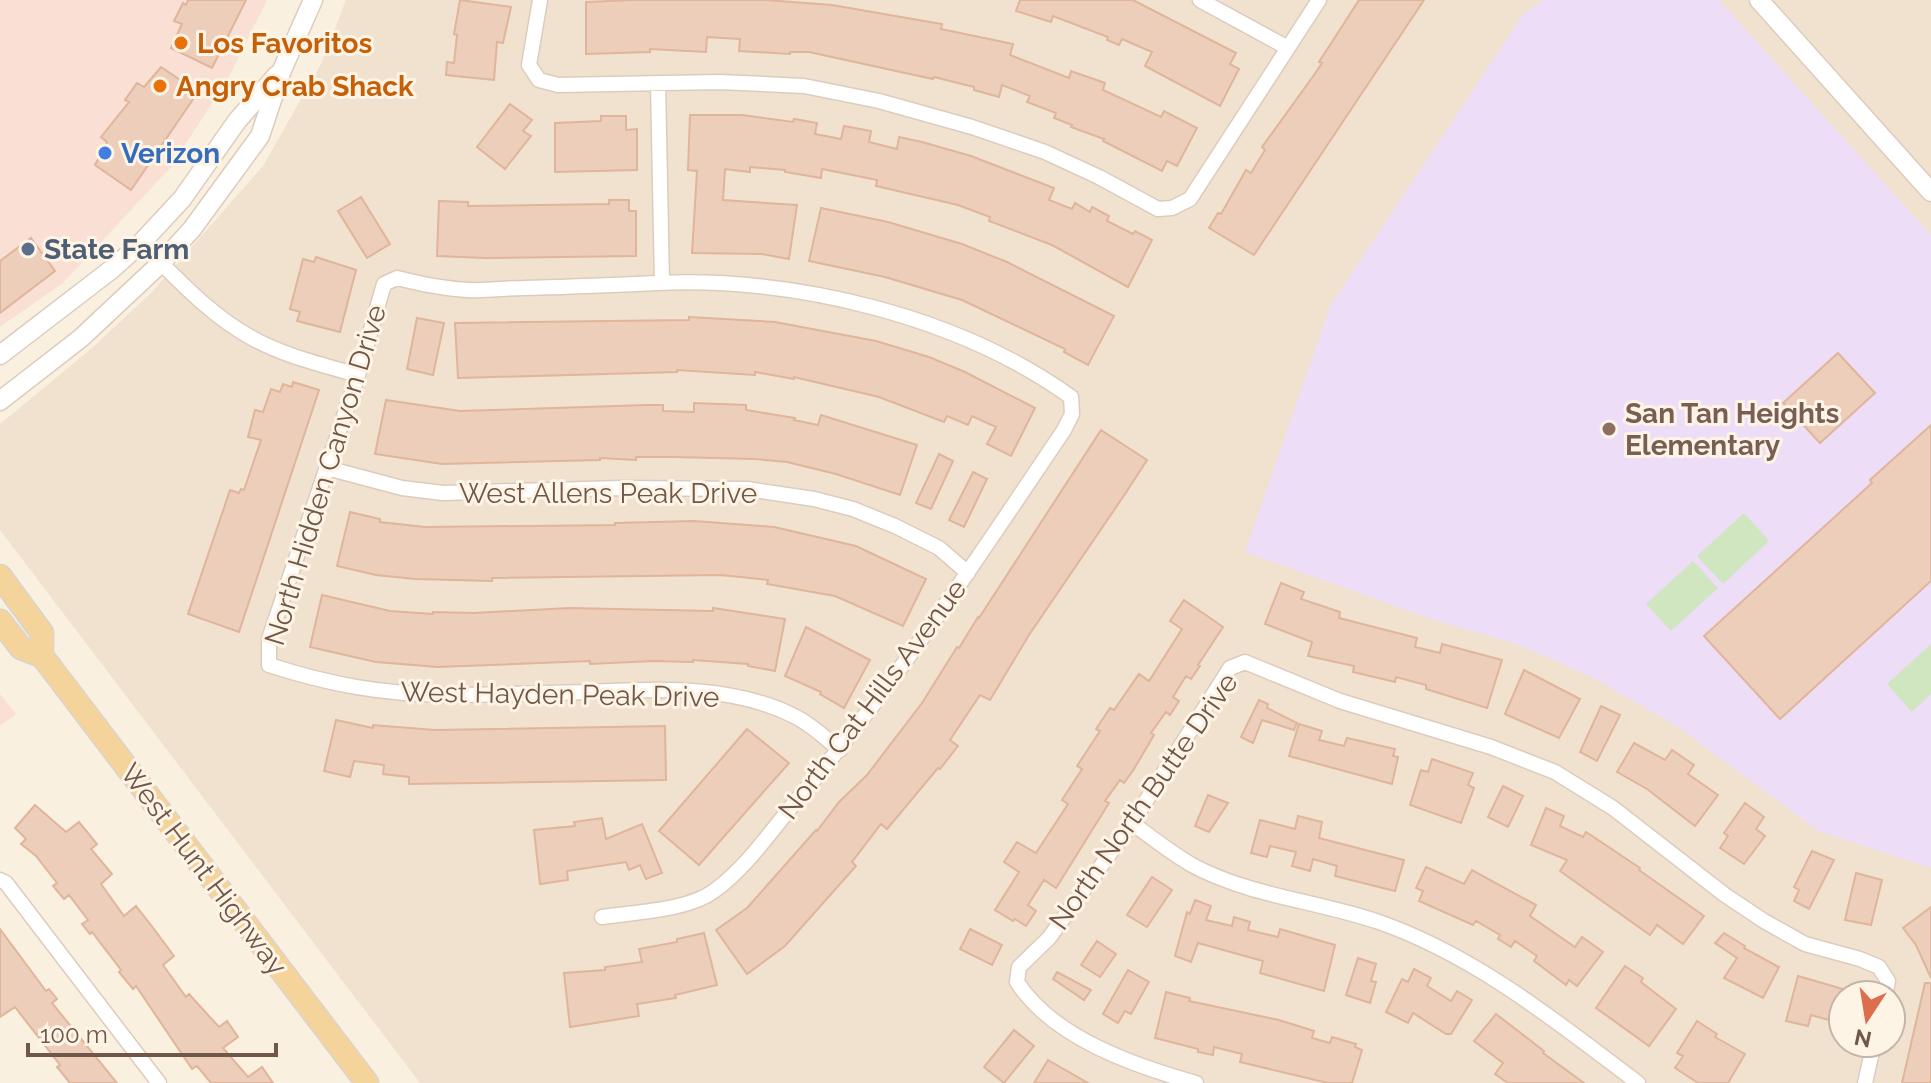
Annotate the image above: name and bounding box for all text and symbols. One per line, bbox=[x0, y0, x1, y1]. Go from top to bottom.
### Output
place label: Los Favoritos bbox=[197, 27, 372, 60]
marker: Los Favoritos bbox=[172, 34, 190, 52]
place label: Angry Crab Shack bbox=[176, 70, 414, 103]
marker: Angry Crab Shack bbox=[151, 77, 169, 95]
place label: Verizon bbox=[121, 137, 220, 170]
marker: Verizon bbox=[96, 144, 114, 162]
place label: State Farm bbox=[44, 233, 189, 266]
marker: State Farm bbox=[19, 240, 37, 258]
street label: North Hidden Canyon Drive bbox=[258, 301, 393, 649]
place label: San Tan Heights Elementary bbox=[1625, 397, 1839, 462]
marker: San Tan Heights Elementary bbox=[1600, 420, 1618, 438]
street label: West Allens Peak Drive bbox=[459, 477, 757, 510]
street label: North Cat Hills Avenue bbox=[771, 573, 973, 826]
street label: North North Butte Drive bbox=[1042, 667, 1245, 936]
street label: West Hayden Peak Drive bbox=[400, 675, 720, 714]
street label: West Hunt Highway bbox=[113, 757, 294, 982]
north arrow bbox=[1827, 979, 1907, 1059]
scale bar bbox=[28, 1007, 276, 1057]
text: 100 m bbox=[40, 1020, 108, 1049]
text: N bbox=[1852, 1024, 1874, 1053]

